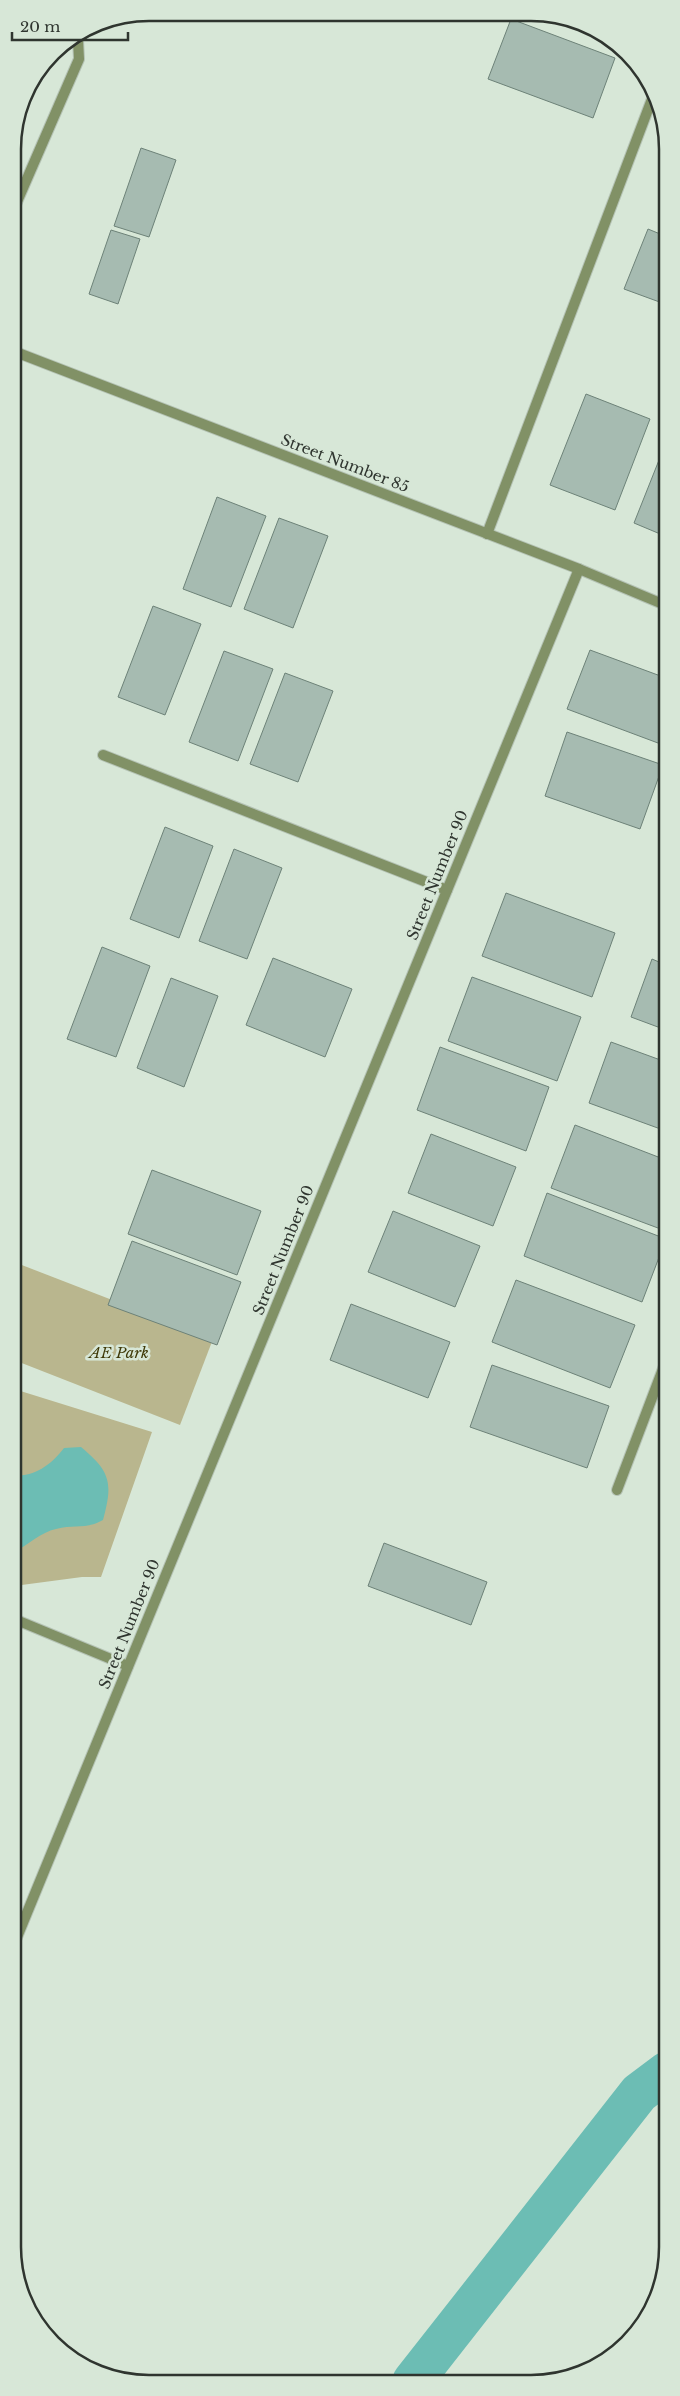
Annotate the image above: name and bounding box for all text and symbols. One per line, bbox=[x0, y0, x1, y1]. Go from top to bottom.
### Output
scale bar bbox=[12, 10, 129, 42]
text: 20 m bbox=[20, 17, 60, 36]
street label: Street Number 85 bbox=[278, 430, 412, 496]
street label: Street Number 90 bbox=[402, 807, 472, 943]
street label: Street Number 90 bbox=[248, 1182, 318, 1318]
park label: AE Park bbox=[87, 1343, 149, 1362]
street label: Street Number 90 bbox=[94, 1556, 164, 1692]

